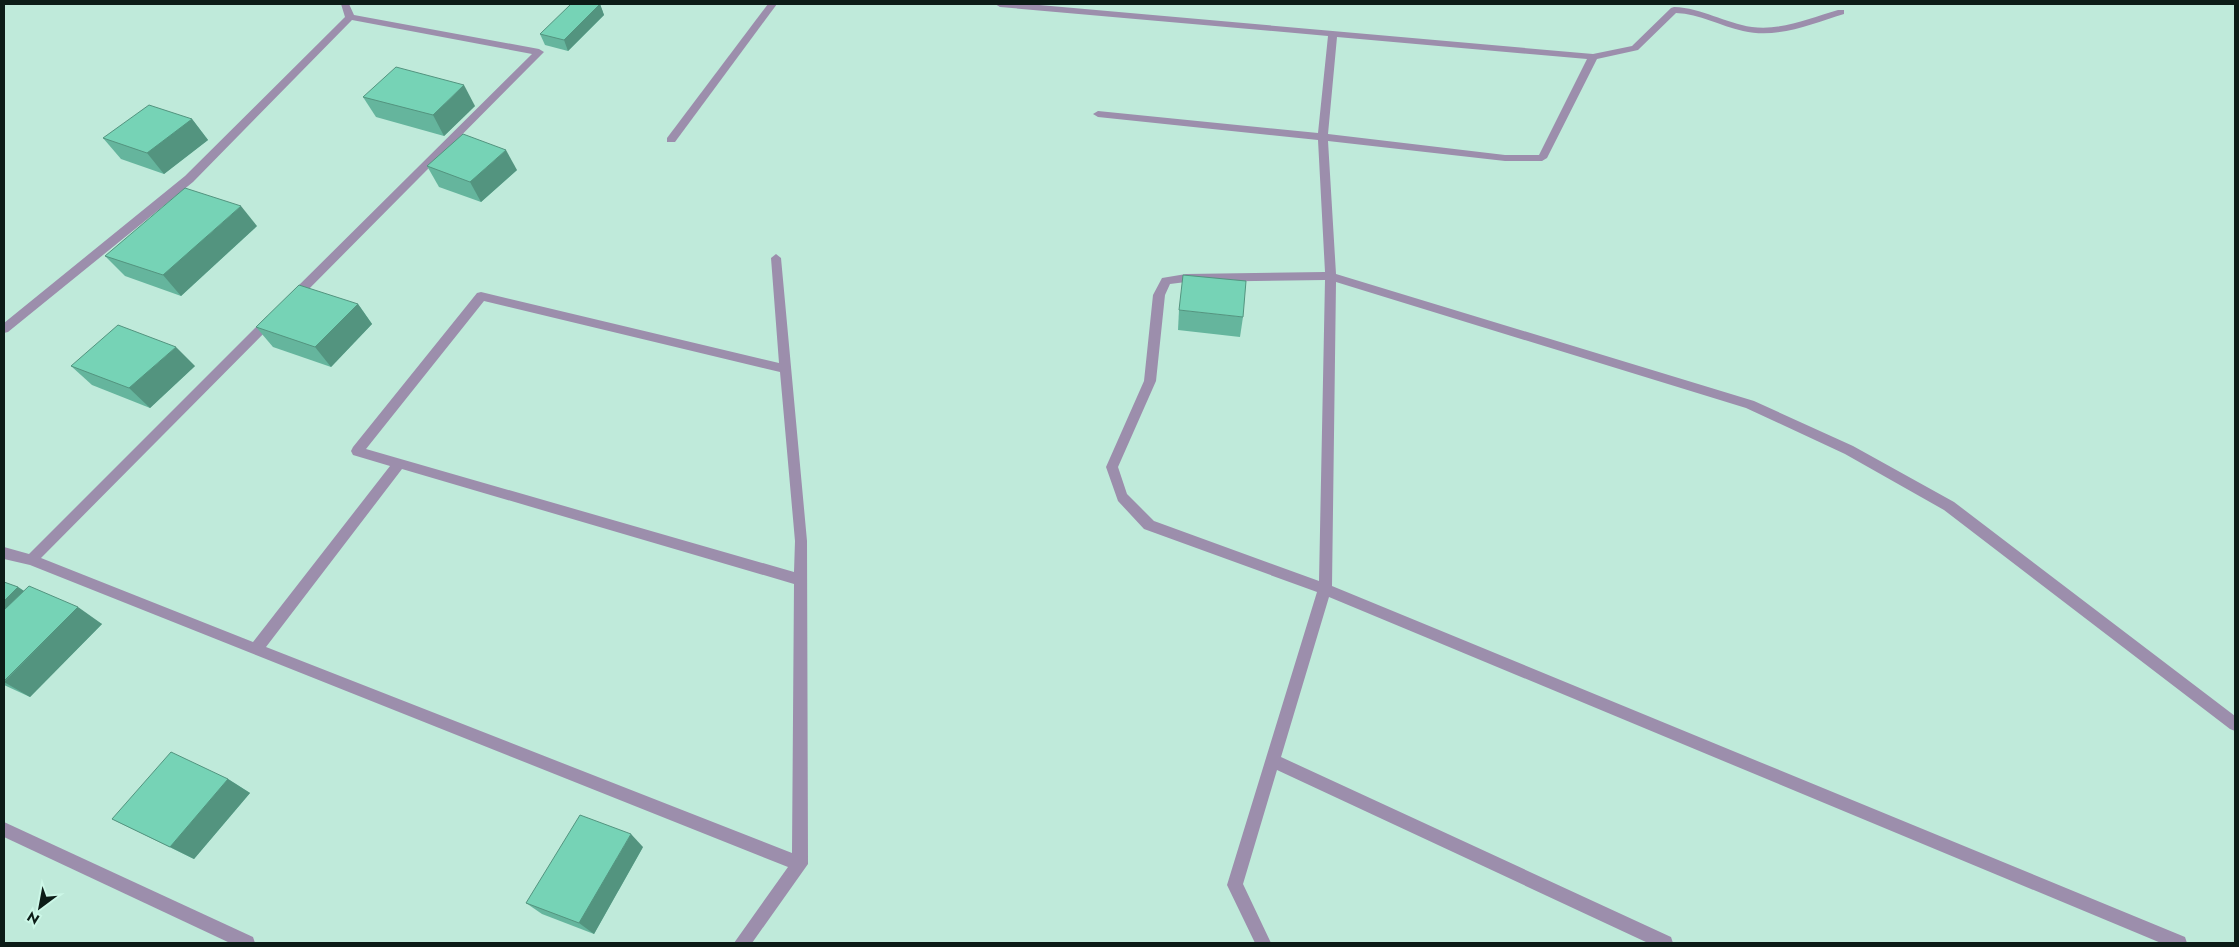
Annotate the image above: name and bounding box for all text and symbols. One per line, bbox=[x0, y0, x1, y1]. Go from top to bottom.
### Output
north arrow bbox=[15, 882, 65, 932]
text: N bbox=[23, 907, 43, 929]

